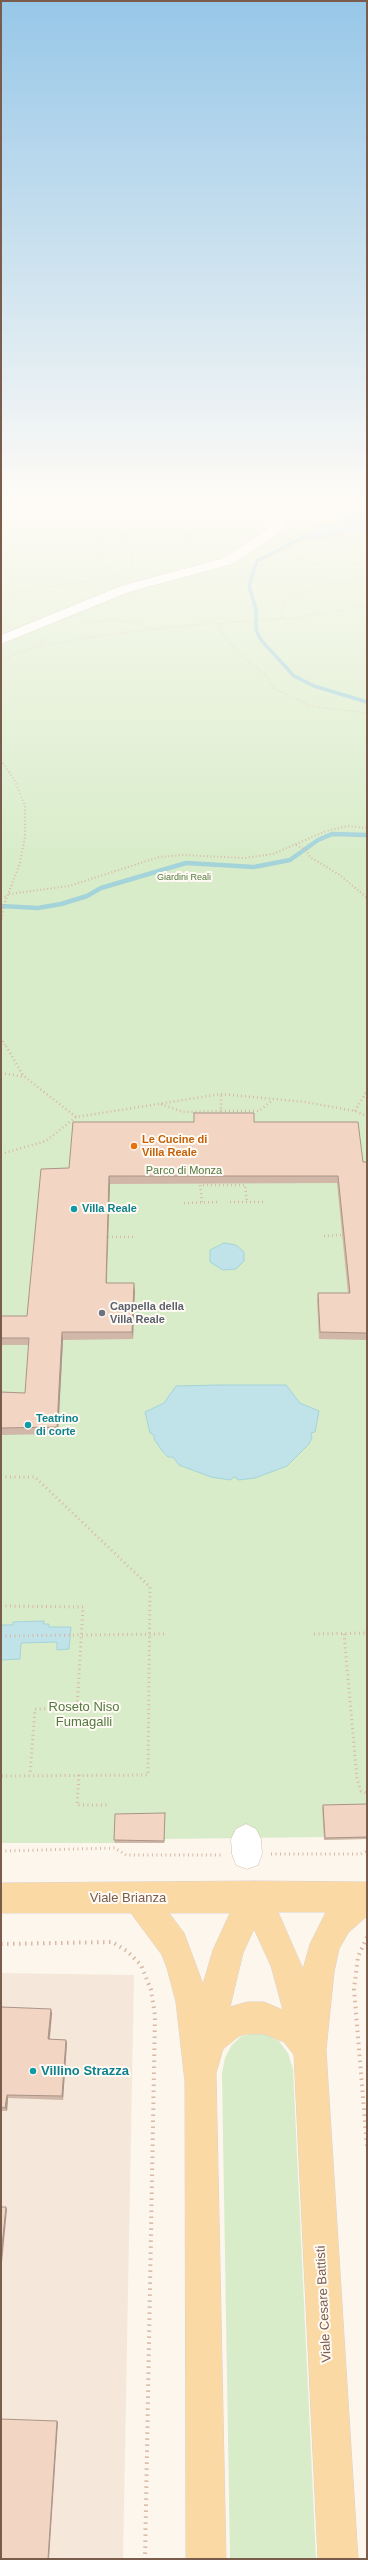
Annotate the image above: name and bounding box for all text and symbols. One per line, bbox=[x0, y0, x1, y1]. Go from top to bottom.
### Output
park label: Giardini Reali bbox=[157, 873, 211, 883]
place label: Le Cucine di Villa Reale bbox=[142, 1133, 207, 1159]
marker: Le Cucine di Villa Reale bbox=[129, 1141, 139, 1151]
park label: Parco di Monza bbox=[146, 1164, 222, 1178]
place label: Villa Reale bbox=[82, 1202, 137, 1216]
marker: Villa Reale bbox=[69, 1204, 79, 1214]
place label: Cappella della Villa Reale bbox=[110, 1300, 184, 1326]
marker: Cappella della Villa Reale bbox=[97, 1308, 107, 1318]
place label: Teatrino di corte bbox=[36, 1412, 79, 1438]
marker: Teatrino di corte bbox=[23, 1420, 33, 1430]
park label: Roseto Niso Fumagalli bbox=[49, 1699, 119, 1730]
street label: Viale Brianza bbox=[90, 1890, 166, 1906]
place label: Villino Strazza bbox=[41, 2063, 129, 2079]
marker: Villino Strazza bbox=[28, 2066, 38, 2076]
street label: Viale Cesare Battisti bbox=[313, 2245, 335, 2363]

